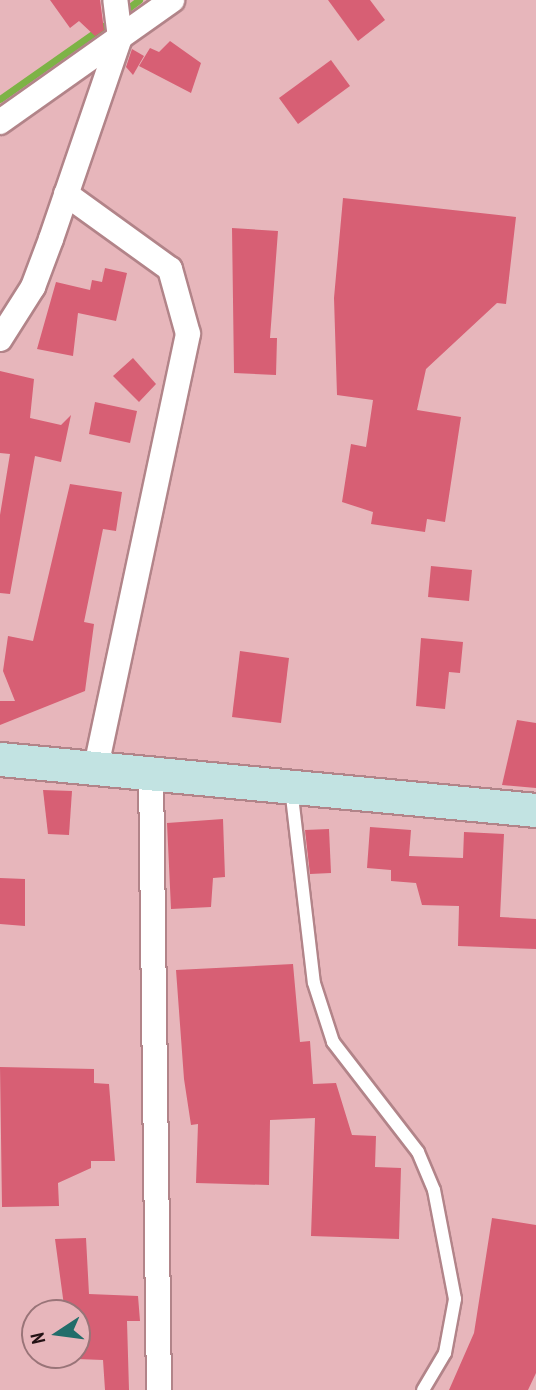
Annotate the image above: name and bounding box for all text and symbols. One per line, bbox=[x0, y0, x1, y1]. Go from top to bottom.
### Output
north arrow bbox=[21, 1299, 91, 1369]
text: N bbox=[25, 1331, 50, 1346]

